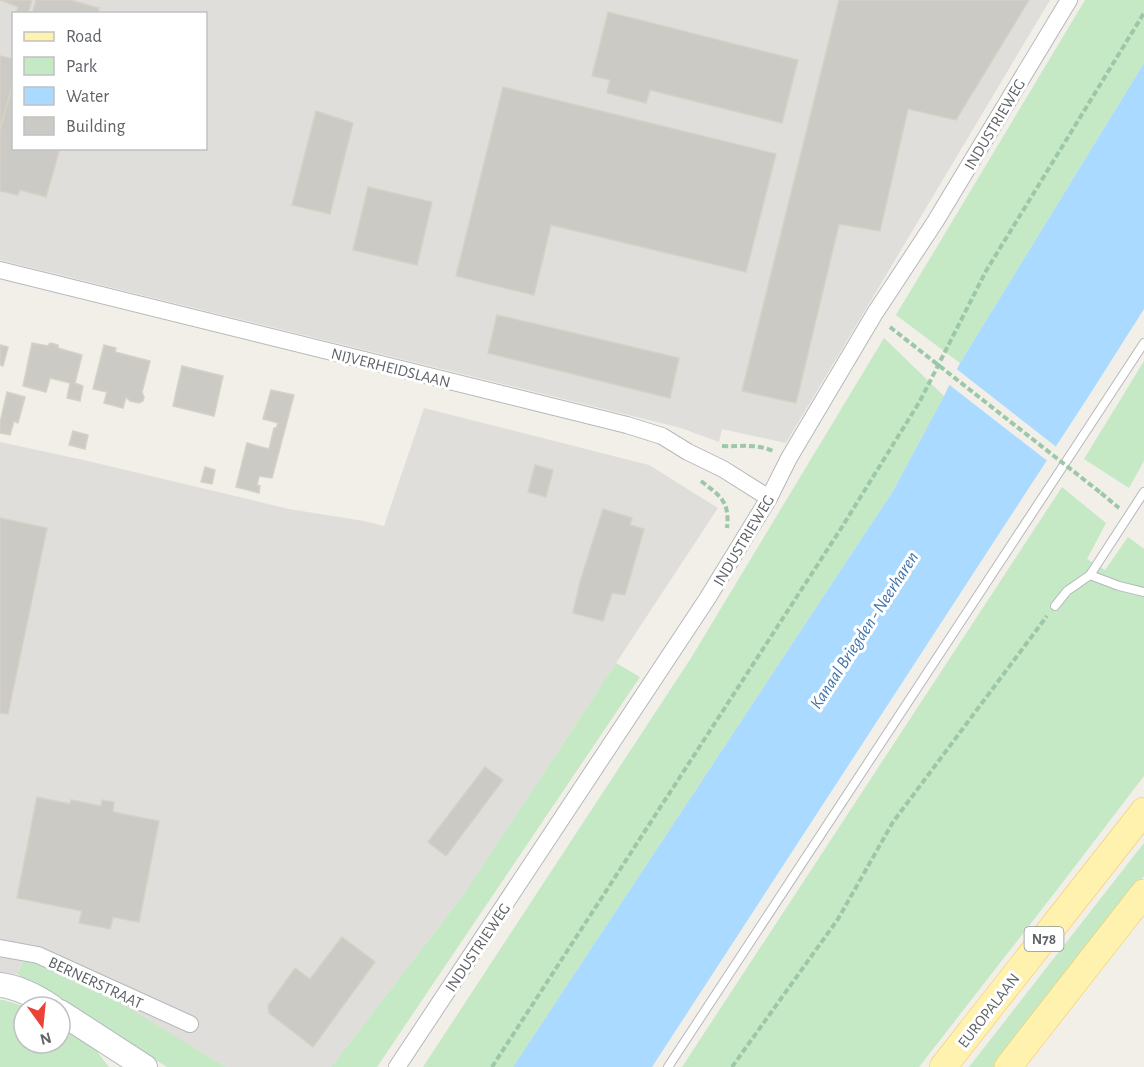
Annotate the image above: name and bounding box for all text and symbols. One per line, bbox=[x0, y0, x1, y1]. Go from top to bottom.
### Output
legend bbox=[12, 12, 207, 150]
text: Road bbox=[66, 28, 102, 46]
text: Park bbox=[66, 58, 98, 76]
street label: INDUSTRIEWEG bbox=[961, 76, 1028, 173]
text: Water bbox=[66, 88, 109, 106]
text: Building bbox=[66, 118, 126, 136]
street label: NIJVERHEIDSLAAN bbox=[329, 345, 452, 391]
street label: INDUSTRIEWEG bbox=[710, 492, 777, 589]
water label: Kanaal Briegden - Neerharen bbox=[807, 549, 922, 712]
street label: INDUSTRIEWEG bbox=[442, 900, 513, 995]
road number: N78 bbox=[1024, 927, 1064, 951]
street label: BERNERSTRAAT bbox=[46, 954, 145, 1012]
street label: EUROPALAAN bbox=[955, 970, 1023, 1051]
north arrow bbox=[12, 995, 72, 1055]
text: N bbox=[38, 1029, 53, 1048]

